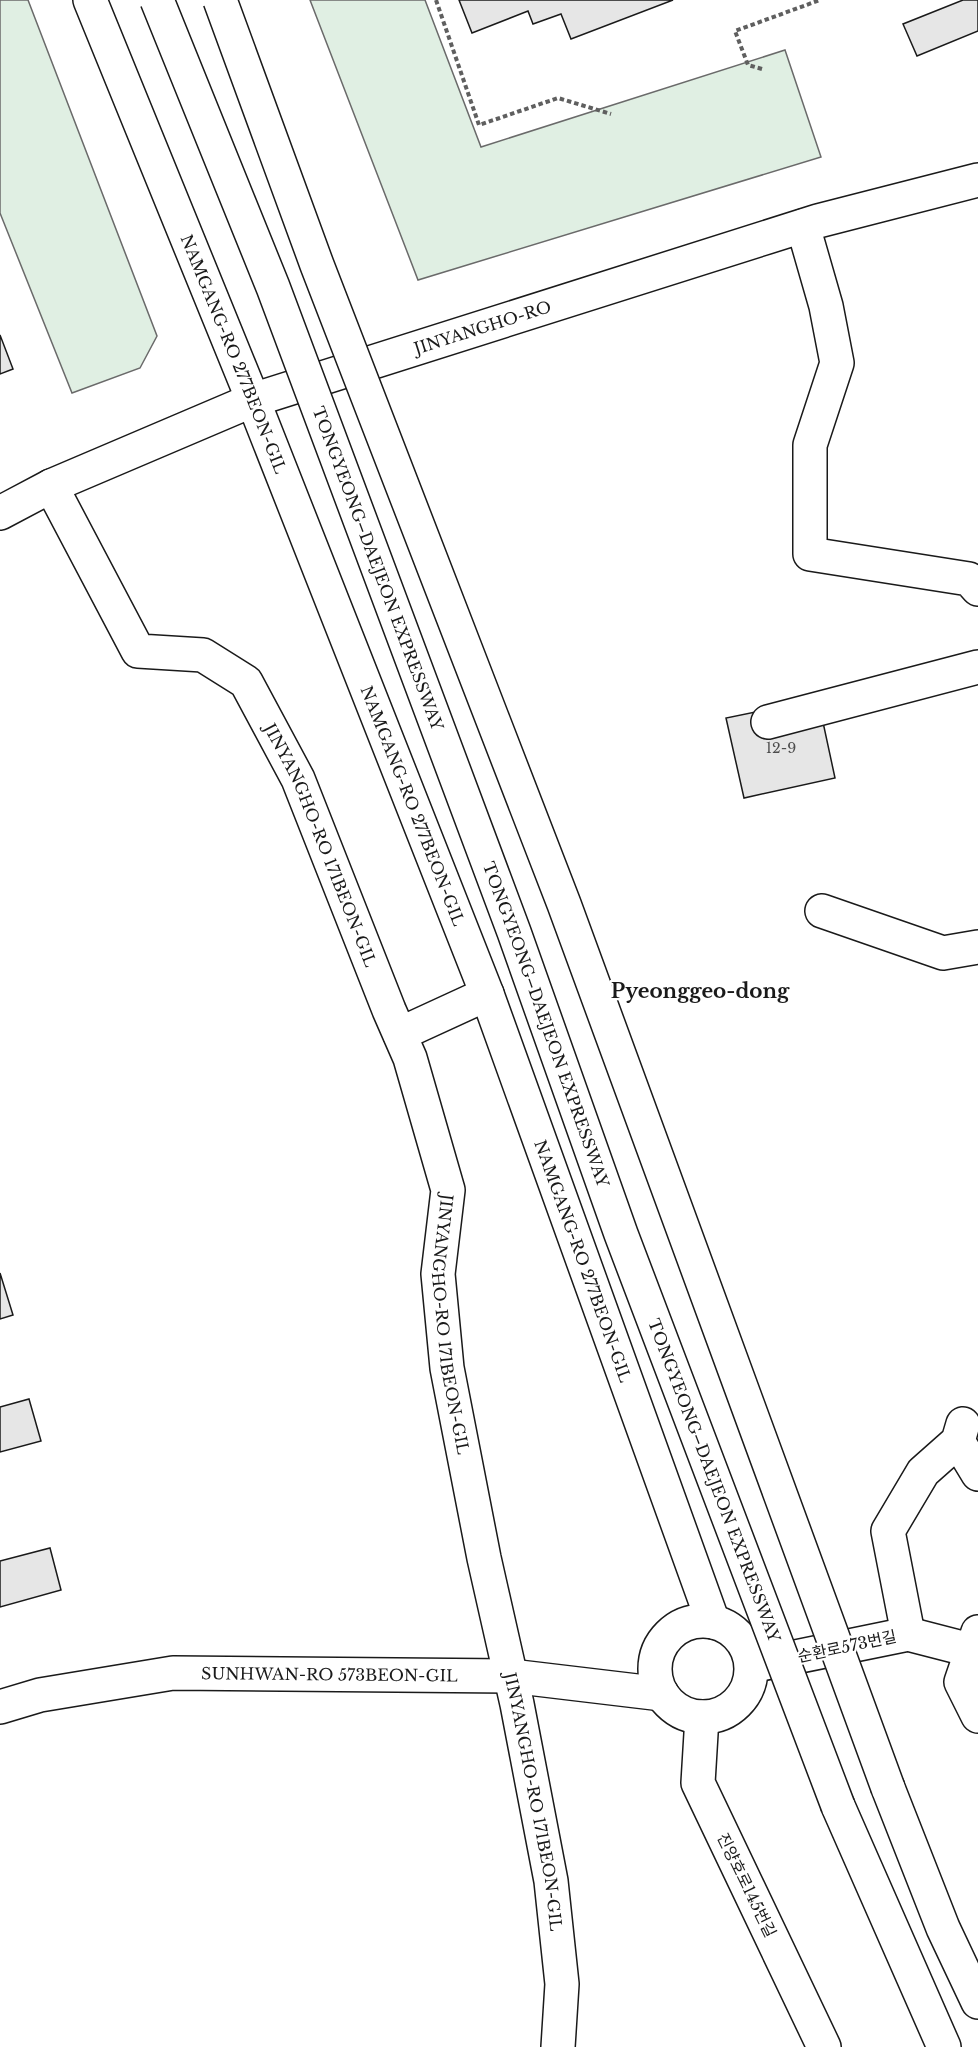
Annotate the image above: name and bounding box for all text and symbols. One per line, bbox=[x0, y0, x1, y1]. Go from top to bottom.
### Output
street label: NAMGANG-RO 277BEON-GIL bbox=[177, 231, 291, 477]
street label: JINYANGHO-RO bbox=[409, 296, 554, 359]
street label: TONGYEONG–DAEJEON EXPRESSWAY bbox=[309, 404, 448, 733]
street label: NAMGANG-RO 277BEON-GIL bbox=[357, 683, 469, 929]
street label: JINYANGHO-RO 171BEON-GIL bbox=[259, 718, 381, 970]
house number: 12-9 bbox=[766, 739, 796, 757]
street label: TONGYEONG–DAEJEON EXPRESSWAY bbox=[479, 859, 614, 1190]
district label: Pyeonggeo-dong bbox=[611, 979, 790, 1003]
street label: NAMGANG-RO 277BEON-GIL bbox=[530, 1137, 636, 1385]
street label: JINYANGHO-RO 171BEON-GIL bbox=[428, 1191, 474, 1456]
street label: TONGYEONG–DAEJEON EXPRESSWAY bbox=[644, 1316, 785, 1645]
street label: 순환로573번길 bbox=[796, 1626, 898, 1666]
street label: SUNHWAN-RO 573BEON-GIL bbox=[201, 1663, 458, 1686]
street label: JINYANGHO-RO 171BEON-GIL bbox=[500, 1669, 566, 1932]
street label: 진양호로145번길 bbox=[713, 1829, 781, 1941]

